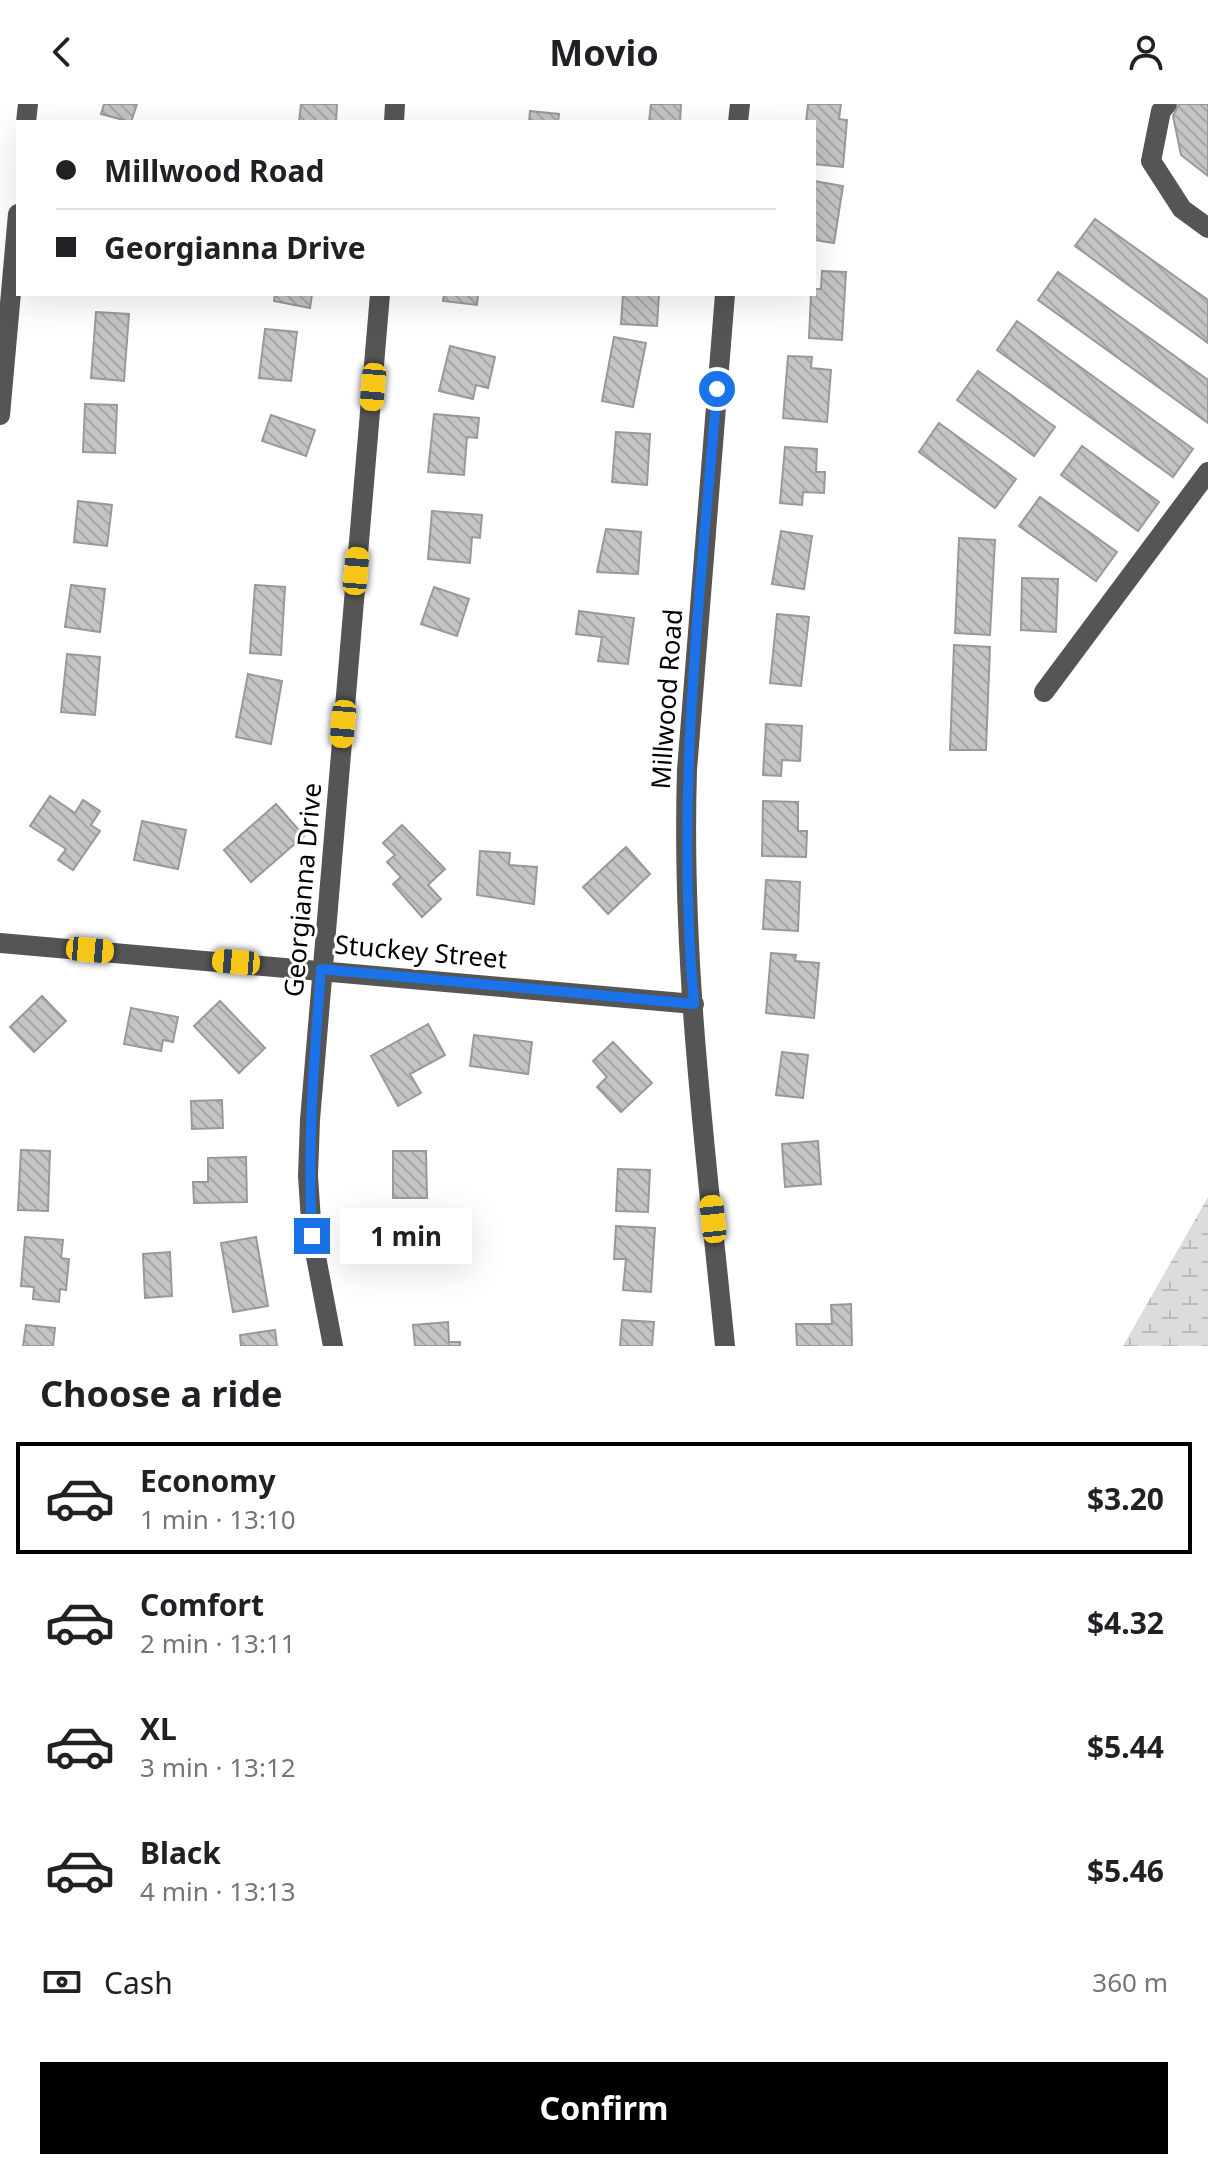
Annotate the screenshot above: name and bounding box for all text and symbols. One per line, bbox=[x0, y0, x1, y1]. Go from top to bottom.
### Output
text: Movio bbox=[549, 28, 659, 77]
icon: back bbox=[40, 30, 84, 74]
icon: person bbox=[1124, 30, 1168, 74]
text: Millwood Road bbox=[104, 150, 324, 191]
text: Georgianna Drive bbox=[104, 227, 366, 268]
car bbox=[359, 362, 387, 412]
route start bbox=[699, 371, 735, 407]
car bbox=[342, 546, 370, 596]
street label: Millwood Road bbox=[642, 607, 690, 790]
car bbox=[329, 699, 357, 749]
street label: Georgianna Drive bbox=[275, 781, 329, 999]
street label: Stuckey Street bbox=[333, 926, 509, 976]
car bbox=[65, 936, 115, 964]
car bbox=[211, 948, 261, 976]
car bbox=[699, 1194, 727, 1244]
callout: 1 min bbox=[340, 1208, 472, 1264]
route end bbox=[294, 1218, 330, 1254]
text: 1 min bbox=[370, 1218, 442, 1254]
text: Choose a ride bbox=[40, 1369, 282, 1418]
text: Economy bbox=[140, 1460, 276, 1501]
icon: car bbox=[44, 1462, 116, 1534]
text: $3.20 bbox=[1087, 1478, 1164, 1519]
text: 1 min · 13:10 bbox=[140, 1501, 296, 1537]
text: Comfort bbox=[140, 1584, 264, 1625]
icon: car bbox=[44, 1586, 116, 1658]
text: $4.32 bbox=[1087, 1602, 1164, 1643]
text: 2 min · 13:11 bbox=[140, 1625, 296, 1661]
text: XL bbox=[140, 1708, 177, 1749]
icon: car bbox=[44, 1710, 116, 1782]
text: $5.44 bbox=[1087, 1726, 1164, 1767]
text: 3 min · 13:12 bbox=[140, 1749, 296, 1785]
text: Black bbox=[140, 1832, 221, 1873]
icon: car bbox=[44, 1834, 116, 1906]
text: $5.46 bbox=[1087, 1850, 1164, 1891]
text: 4 min · 13:13 bbox=[140, 1873, 296, 1909]
icon: cash bbox=[40, 1960, 84, 2004]
text: Cash bbox=[104, 1962, 173, 2003]
text: 360 m bbox=[1092, 1964, 1168, 2000]
button: Confirm bbox=[40, 2062, 1168, 2154]

